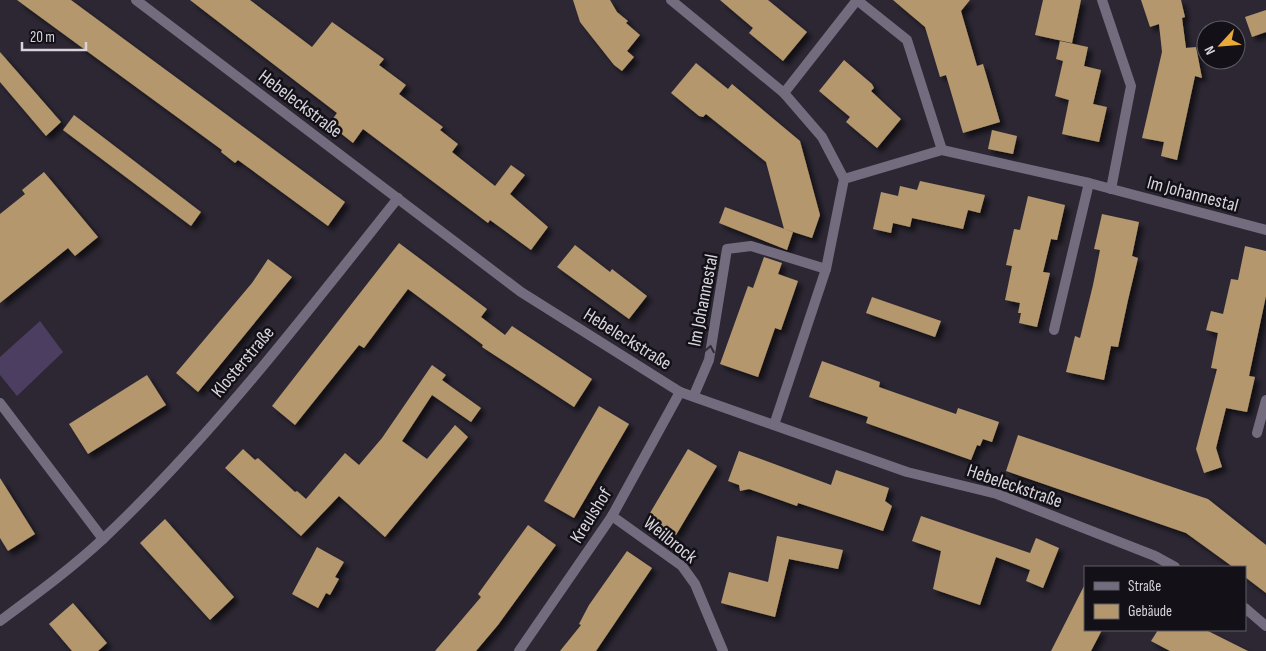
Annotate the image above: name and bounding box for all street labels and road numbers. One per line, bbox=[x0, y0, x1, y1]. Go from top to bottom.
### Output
street label: Hebeleckstraße bbox=[254, 65, 347, 143]
street label: Im Johannestal bbox=[1144, 171, 1241, 218]
street label: Im Johannestal bbox=[683, 252, 724, 348]
street label: Hebeleckstraße bbox=[579, 303, 675, 375]
street label: Klosterstraße bbox=[207, 322, 280, 402]
street label: Hebeleckstraße bbox=[964, 459, 1065, 513]
street label: Kreulshof bbox=[565, 483, 617, 548]
street label: Weilbrock bbox=[639, 512, 702, 569]

